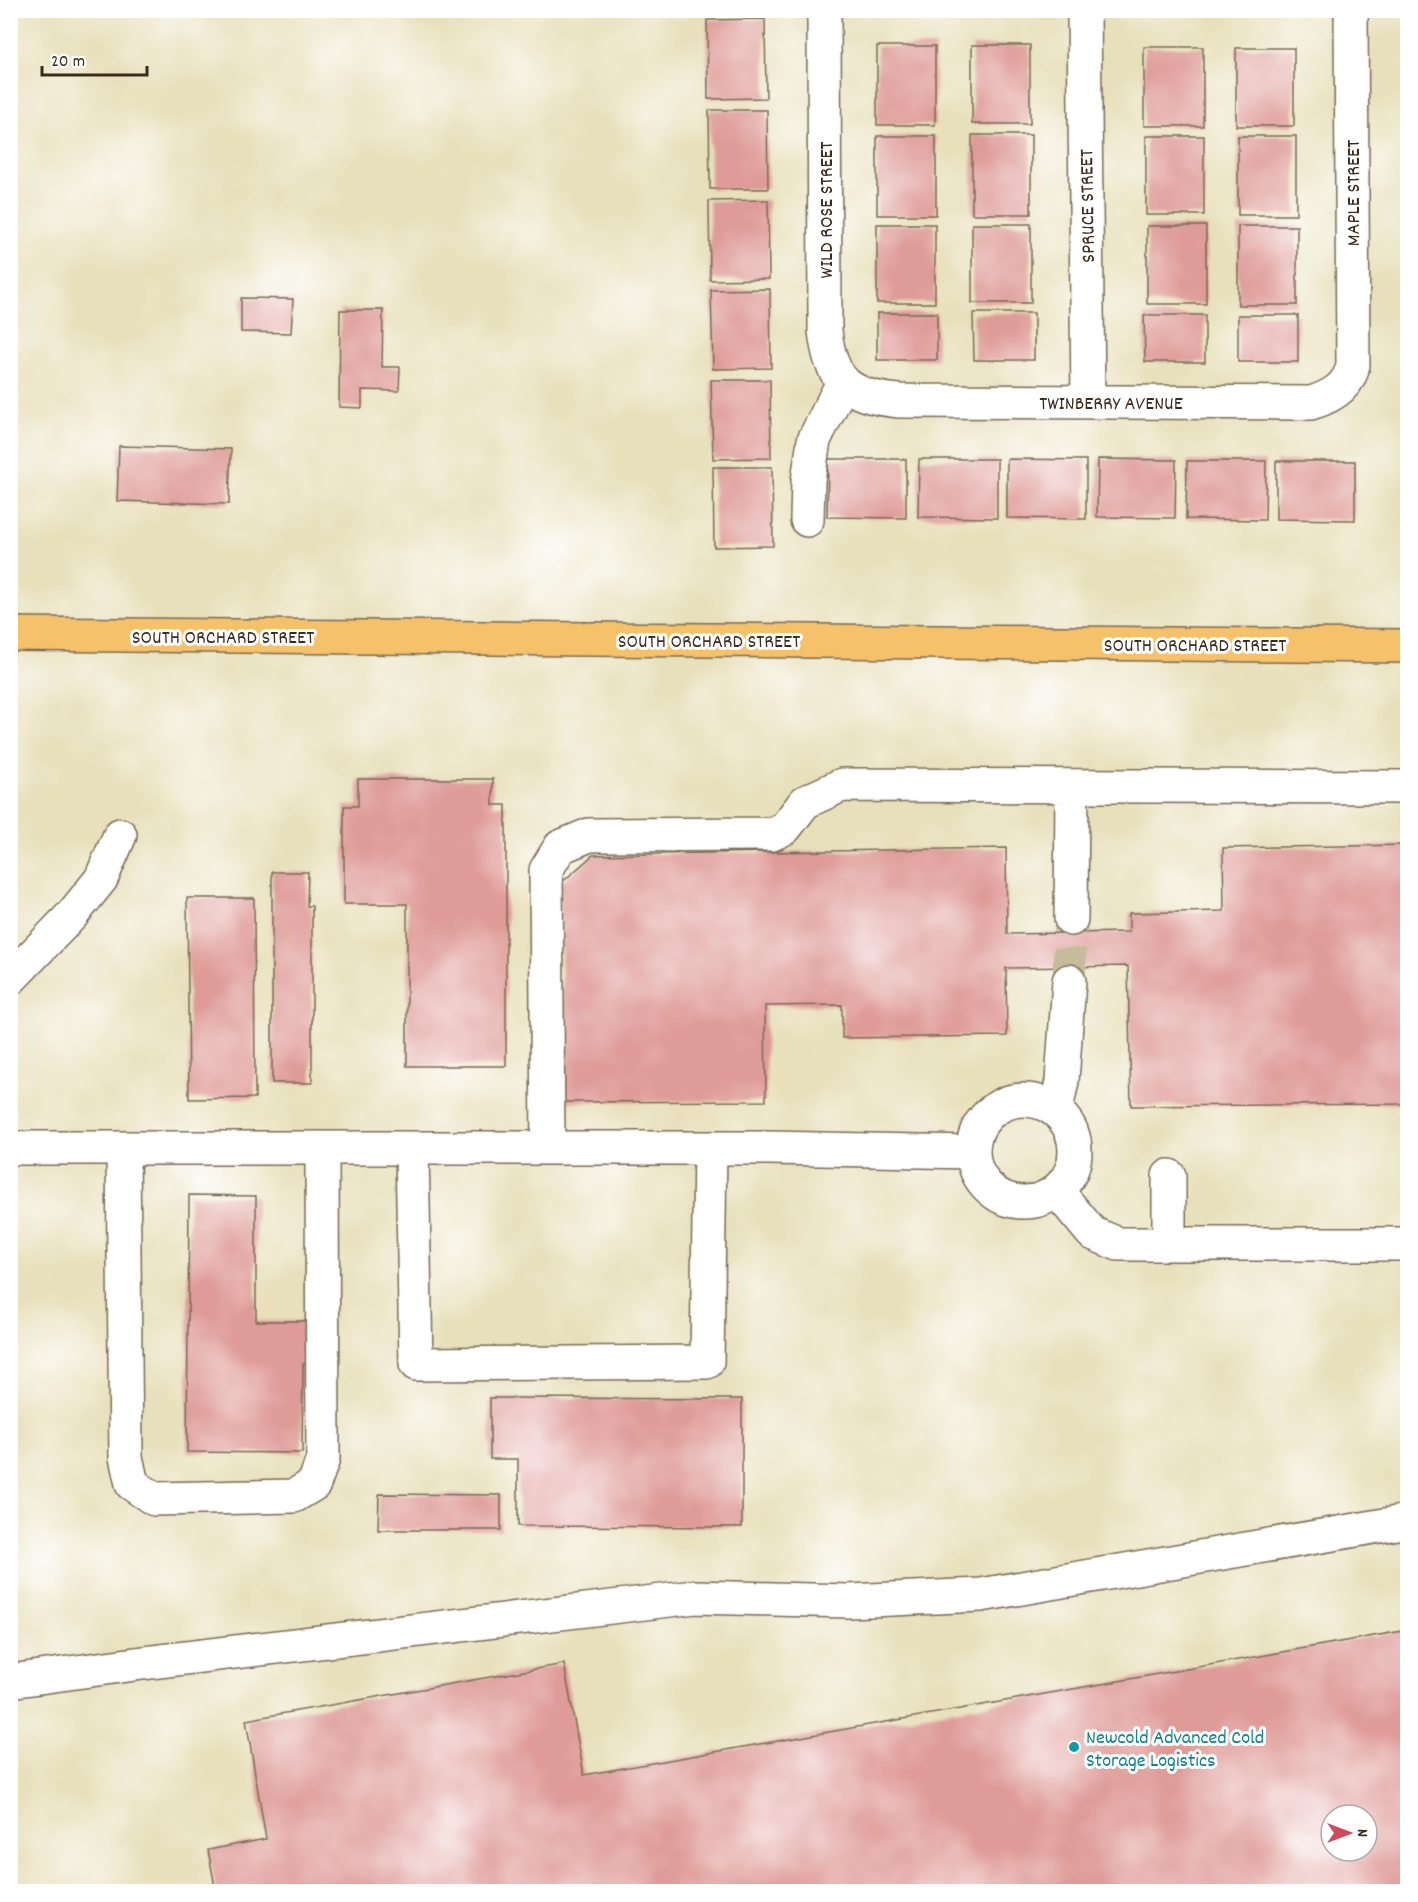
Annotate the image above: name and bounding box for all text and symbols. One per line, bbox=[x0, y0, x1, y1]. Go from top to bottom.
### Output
scale bar bbox=[42, 39, 147, 77]
text: 20 m bbox=[51, 50, 85, 75]
street label: MAPLE STREET bbox=[1341, 140, 1369, 246]
street label: WILD ROSE STREET bbox=[814, 141, 842, 279]
street label: SPRUCE STREET bbox=[1074, 149, 1104, 263]
street label: TWINBERRY AVENUE bbox=[1039, 391, 1183, 419]
street label: SOUTH ORCHARD STREET bbox=[132, 625, 314, 653]
street label: SOUTH ORCHARD STREET bbox=[618, 629, 800, 657]
street label: SOUTH ORCHARD STREET bbox=[1104, 633, 1286, 661]
place label: Newcold Advanced Cold Storage Logistics bbox=[1086, 1725, 1264, 1776]
marker: Newcold Advanced Cold Storage Logistics bbox=[1067, 1740, 1081, 1754]
north arrow bbox=[1319, 1803, 1379, 1863]
text: N bbox=[1350, 1829, 1373, 1837]

